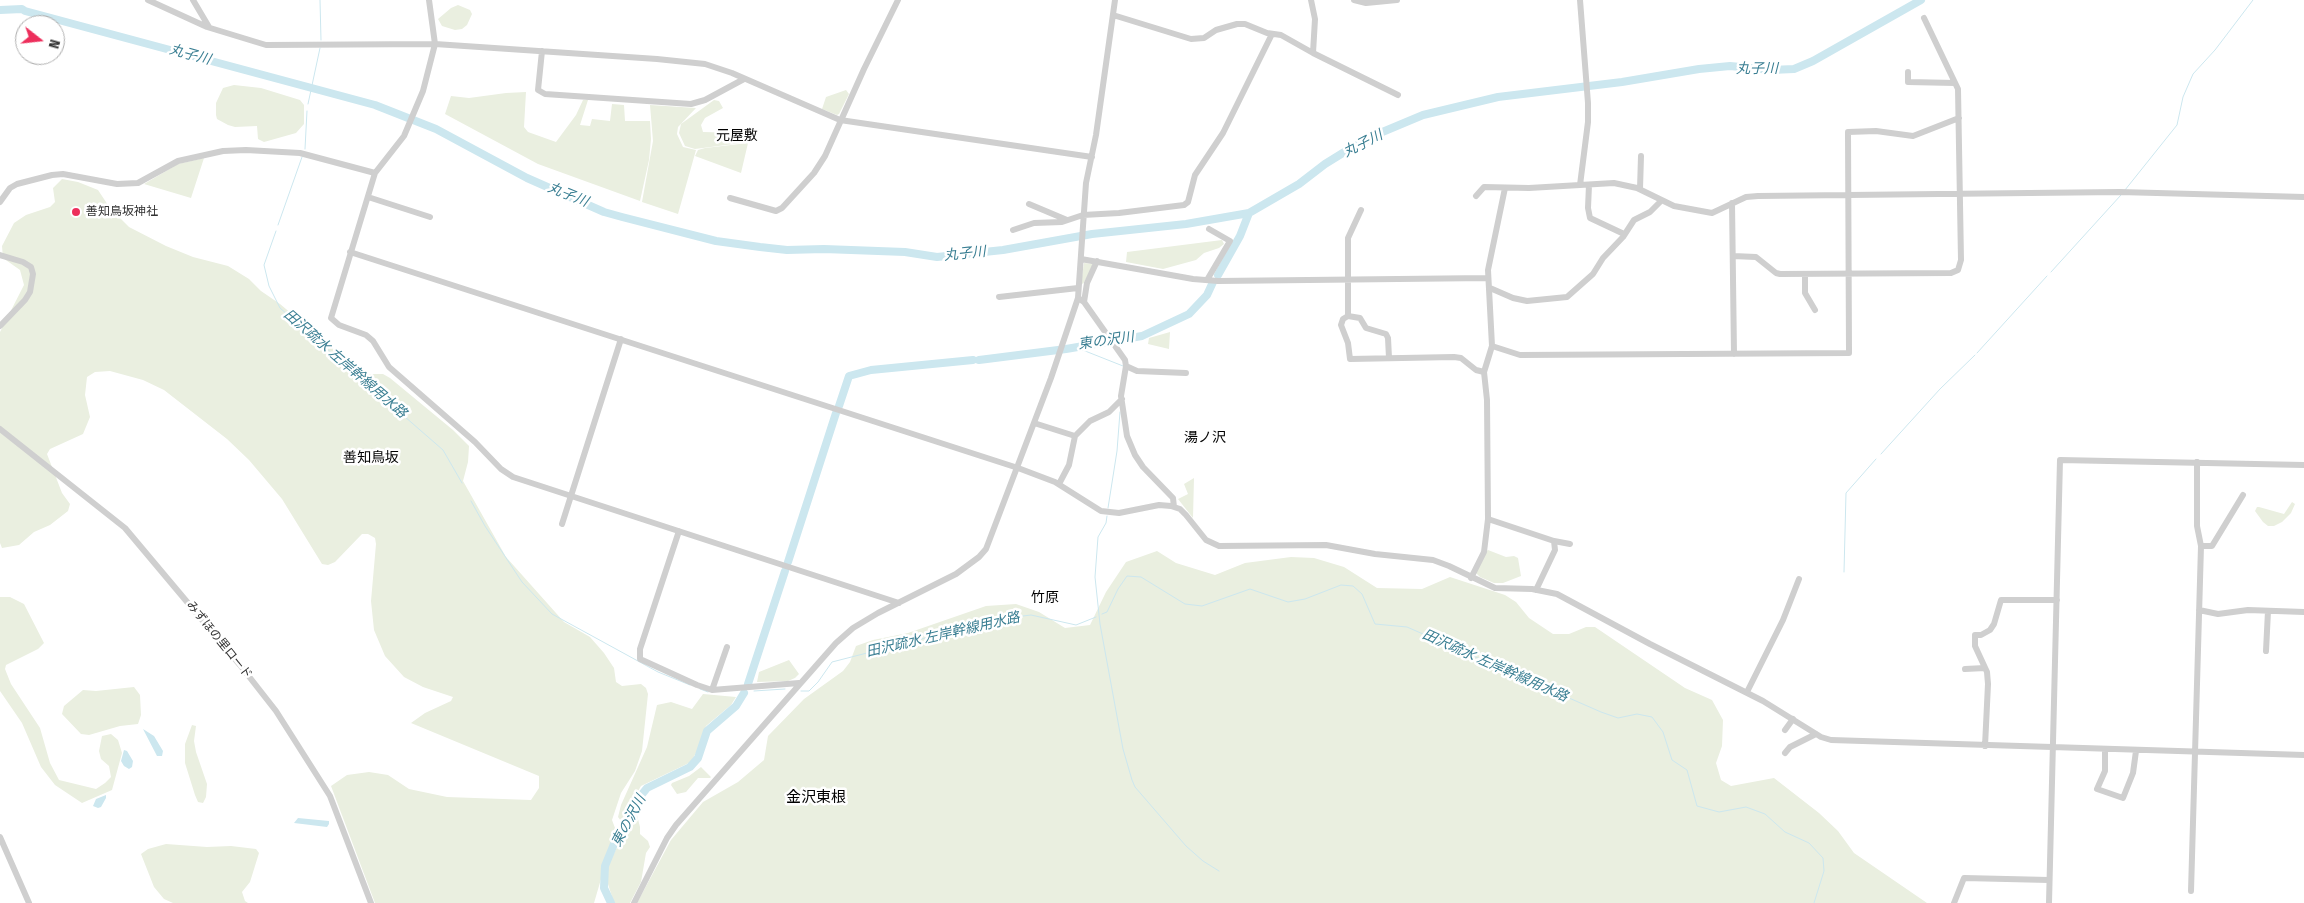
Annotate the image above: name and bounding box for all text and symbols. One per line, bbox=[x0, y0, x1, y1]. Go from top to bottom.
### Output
north arrow bbox=[15, 15, 65, 65]
text: N bbox=[45, 38, 63, 50]
water label: 丸子川 bbox=[168, 41, 212, 69]
water label: 丸子川 bbox=[1736, 61, 1778, 77]
water label: 丸子川 bbox=[1340, 127, 1386, 161]
district label: 元屋敷 bbox=[716, 128, 758, 144]
water label: 丸子川 bbox=[545, 179, 591, 211]
place label: 善知鳥坂神社 bbox=[86, 205, 158, 219]
marker: 善知鳥坂神社 bbox=[70, 206, 82, 218]
water label: 丸子川 bbox=[943, 243, 987, 265]
water label: 田沢疏水 左岸幹線用水路 bbox=[280, 306, 410, 422]
water label: 東の沢川 bbox=[1077, 329, 1135, 353]
district label: 湯ノ沢 bbox=[1184, 430, 1226, 446]
district label: 善知鳥坂 bbox=[343, 450, 399, 466]
district label: 竹原 bbox=[1031, 590, 1059, 606]
street label: みずほの里ロード bbox=[183, 598, 255, 682]
water label: 田沢疏水 左岸幹線用水路 bbox=[865, 609, 1021, 661]
water label: 田沢疏水 左岸幹線用水路 bbox=[1420, 626, 1570, 706]
district label: 金沢東根 bbox=[786, 789, 846, 807]
water label: 東の沢川 bbox=[608, 792, 650, 850]

